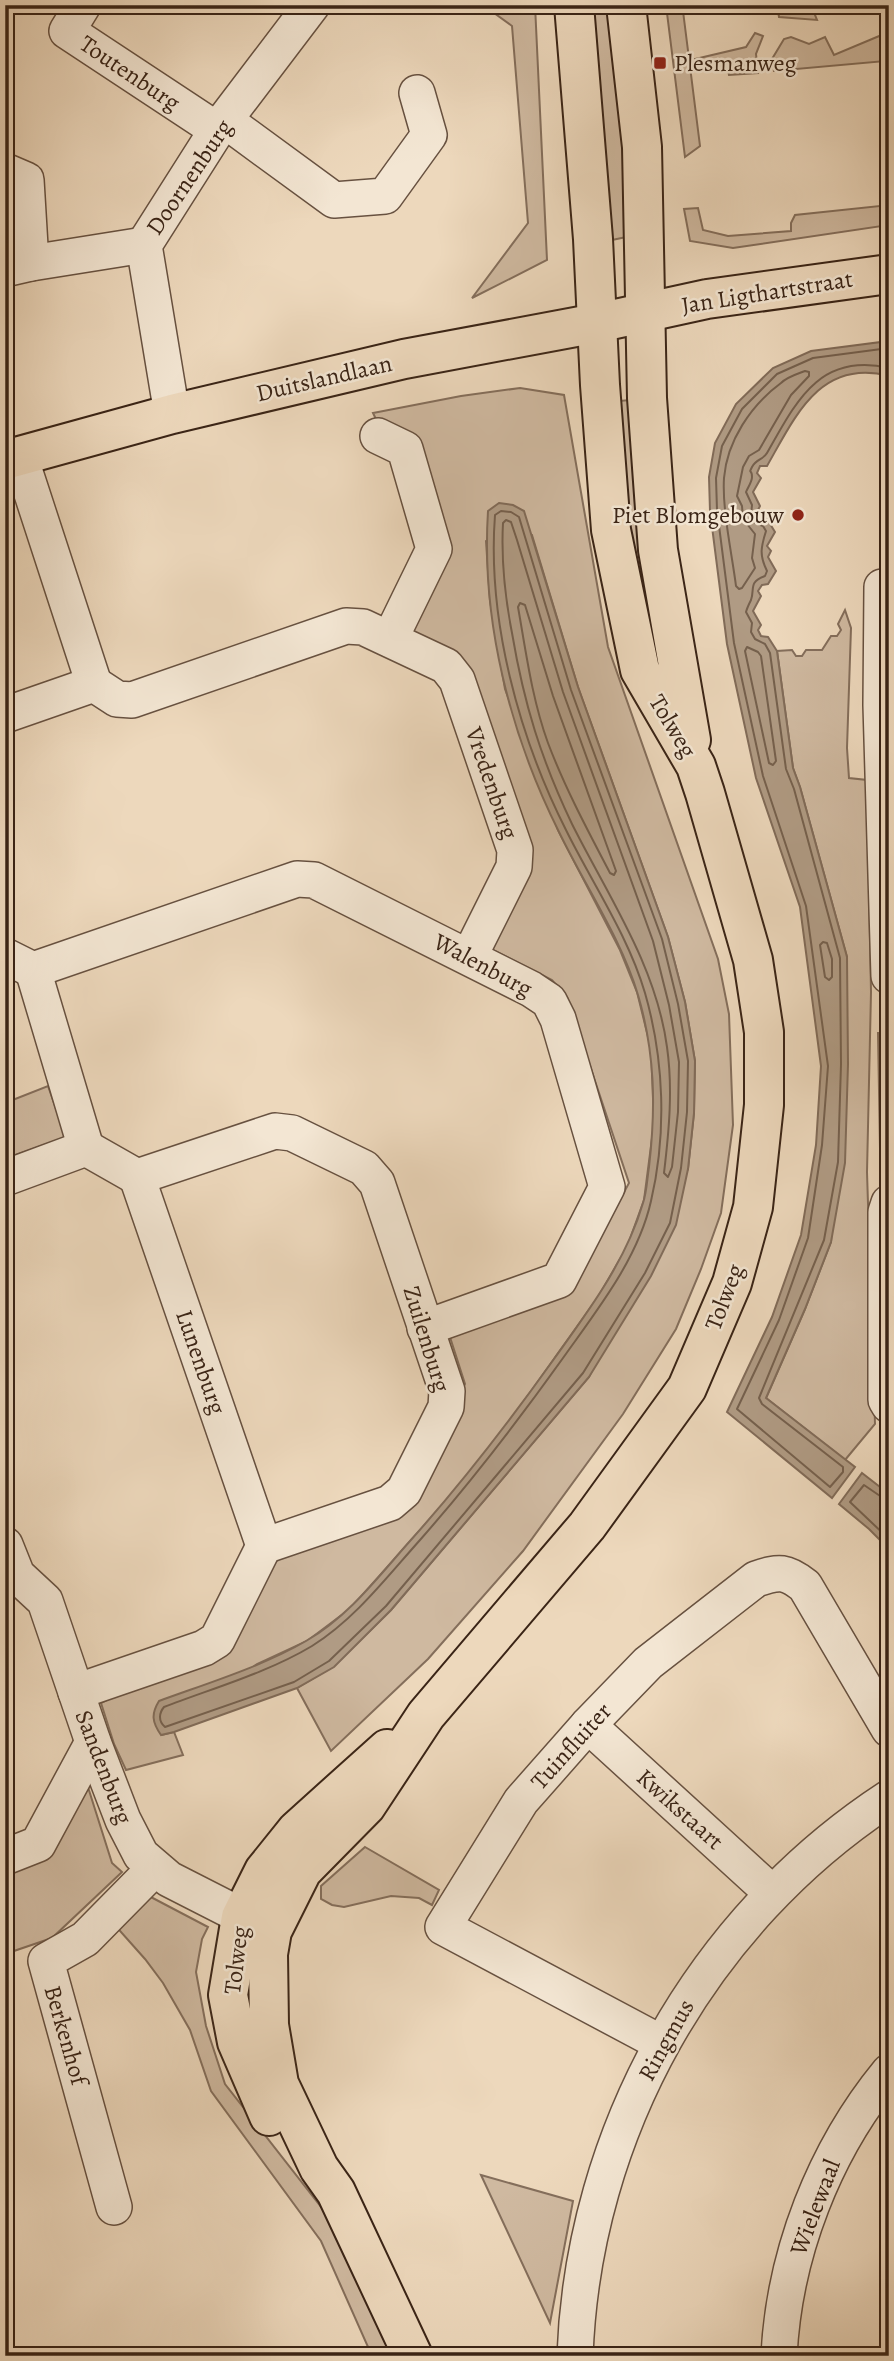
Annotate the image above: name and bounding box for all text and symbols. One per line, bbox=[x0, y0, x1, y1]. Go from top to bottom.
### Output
street label: Toutenburg bbox=[73, 28, 187, 118]
place label: Plesmanweg bbox=[674, 47, 796, 79]
marker: Plesmanweg bbox=[652, 55, 668, 71]
street label: Doornenburg bbox=[138, 113, 240, 241]
street label: Jan Ligthartstraat bbox=[679, 263, 855, 321]
street label: Duitslandlaan bbox=[253, 347, 395, 409]
place label: Piet Blomgebouw bbox=[612, 499, 784, 531]
marker: Piet Blomgebouw bbox=[790, 507, 806, 523]
street label: Tolweg bbox=[642, 688, 704, 764]
street label: Vredenburg bbox=[458, 722, 526, 843]
street label: Walenburg bbox=[427, 925, 538, 1004]
street label: Tolweg bbox=[697, 1259, 751, 1335]
street label: Zuilenburg bbox=[396, 1282, 458, 1396]
street label: Lunenburg bbox=[168, 1305, 234, 1419]
street label: Tuinfluiter bbox=[523, 1696, 619, 1796]
street label: Sandenburg bbox=[68, 1705, 140, 1829]
street label: Kwikstaart bbox=[630, 1761, 731, 1857]
street label: Tolweg bbox=[216, 1924, 256, 1996]
street label: Berkenhof bbox=[37, 1982, 96, 2091]
street label: Ringmus bbox=[630, 1993, 702, 2087]
street label: Wielewaal bbox=[782, 2154, 848, 2260]

